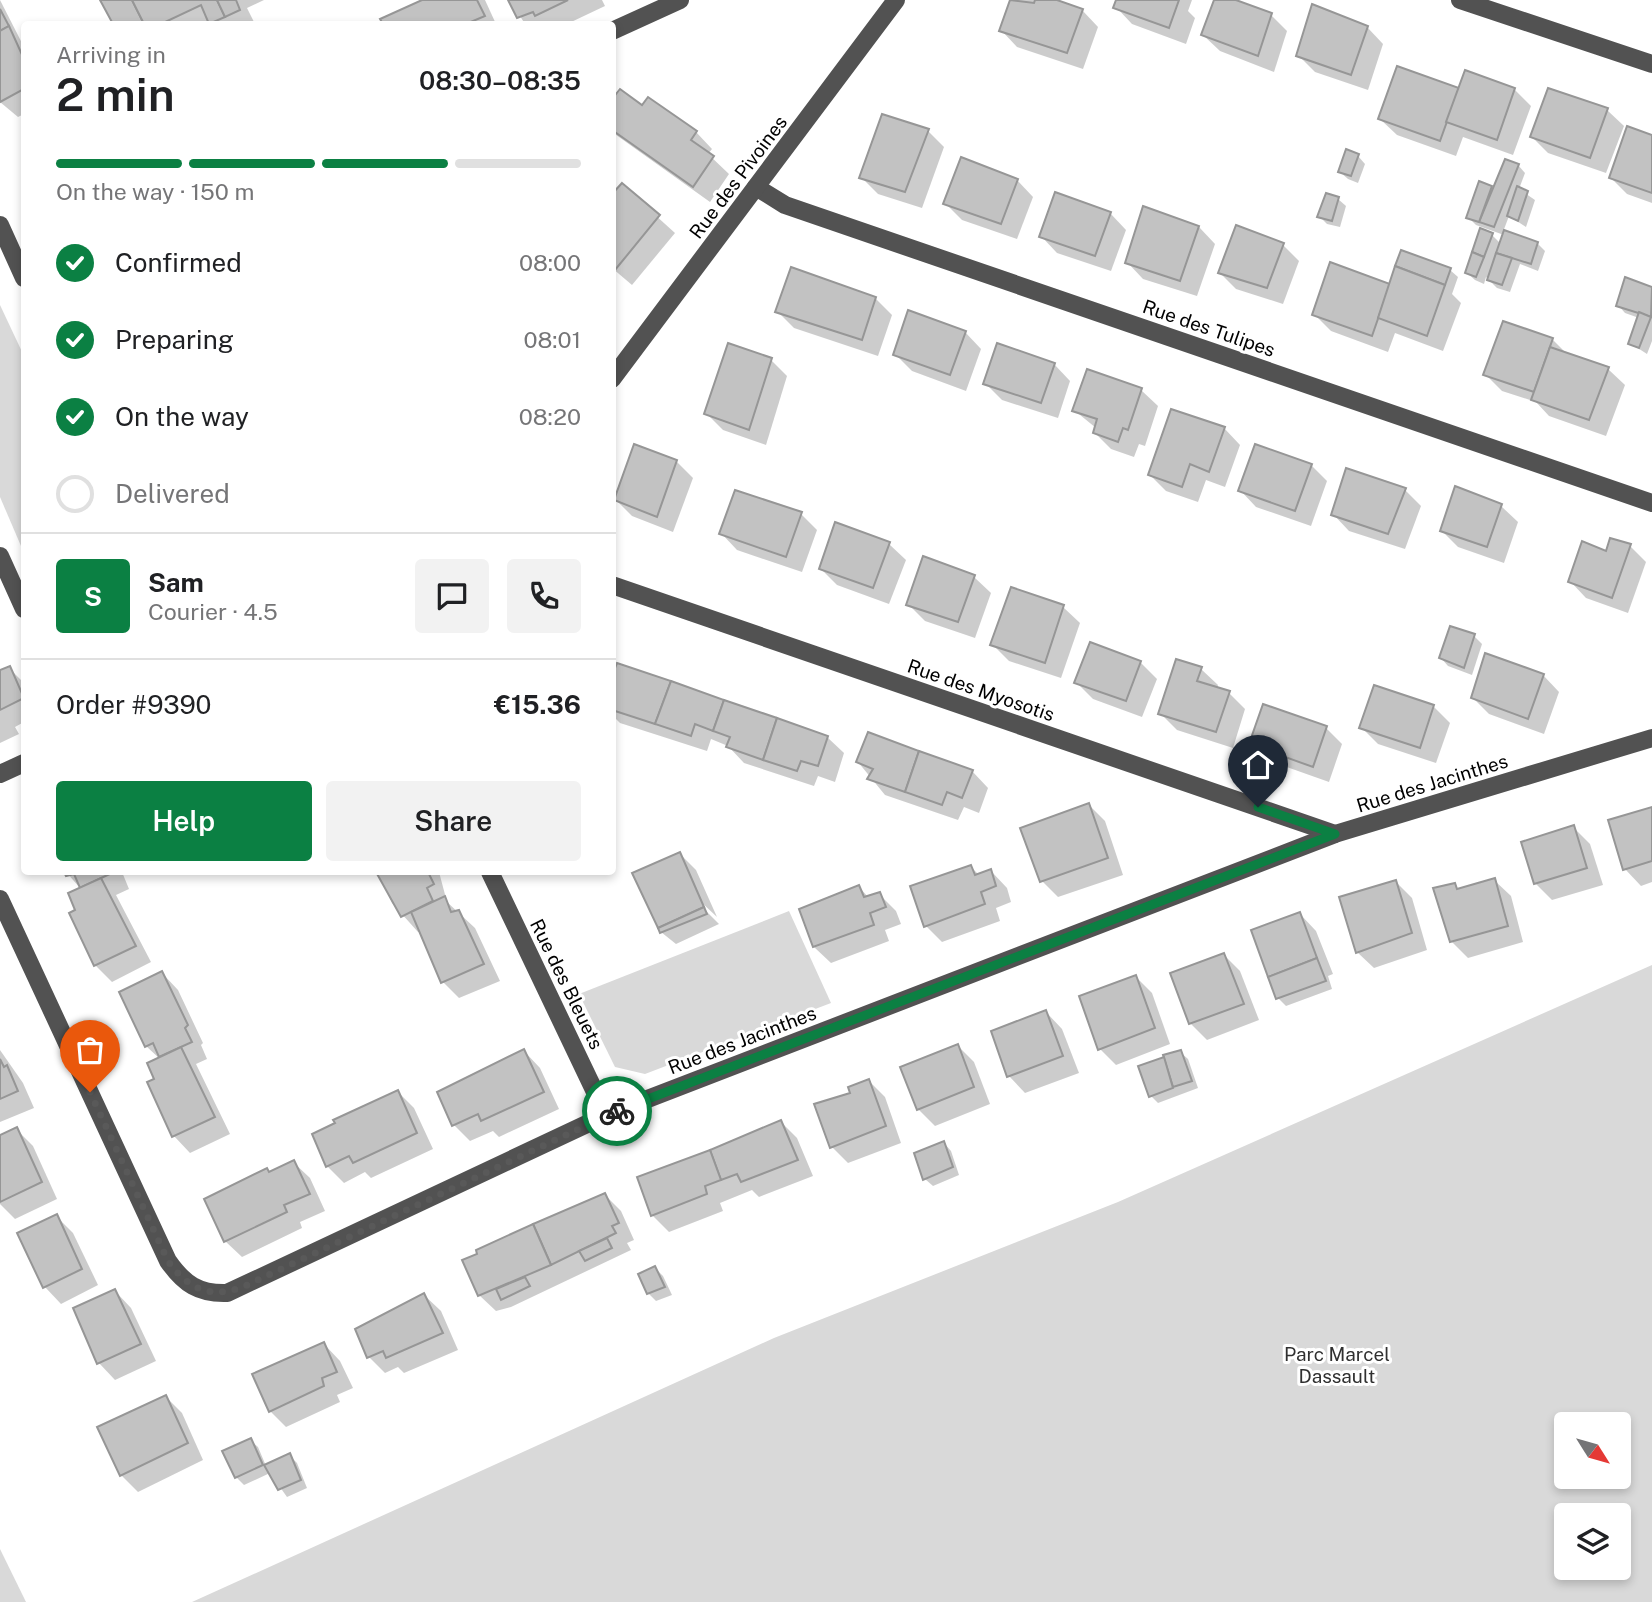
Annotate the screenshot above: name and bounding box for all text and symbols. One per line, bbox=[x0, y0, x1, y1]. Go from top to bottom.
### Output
text: Arriving in bbox=[56, 41, 166, 68]
text: 08:30–08:35 bbox=[419, 65, 581, 96]
text: 2 min bbox=[56, 67, 175, 121]
street label: Rue des Pivoines bbox=[685, 111, 791, 243]
text: On the way · 150 m bbox=[56, 178, 254, 205]
icon: check bbox=[56, 244, 94, 282]
text: Confirmed bbox=[115, 247, 242, 278]
text: 08:00 bbox=[519, 249, 581, 276]
street label: Rue des Tulipes bbox=[1140, 295, 1278, 361]
icon: check bbox=[56, 321, 94, 359]
text: Preparing bbox=[115, 324, 234, 355]
text: 08:01 bbox=[524, 326, 581, 353]
icon: check bbox=[56, 398, 94, 436]
text: On the way bbox=[115, 401, 249, 432]
text: 08:20 bbox=[519, 403, 581, 430]
text: Delivered bbox=[115, 478, 230, 509]
button: chat bbox=[415, 559, 489, 633]
button: phone bbox=[507, 559, 581, 633]
text: Sam bbox=[148, 567, 204, 598]
text: S bbox=[84, 581, 102, 612]
text: Courier · 4.5 bbox=[148, 598, 278, 625]
street label: Rue des Myosotis bbox=[905, 655, 1057, 725]
text: Order #9390 bbox=[56, 689, 212, 720]
text: €15.36 bbox=[494, 689, 581, 720]
pin bbox=[1228, 735, 1288, 807]
icon: home bbox=[1239, 746, 1277, 784]
street label: Rue des Jacinthes bbox=[1354, 750, 1510, 816]
button: Help bbox=[56, 781, 312, 861]
button: Share bbox=[326, 781, 581, 861]
street label: Rue des Bleuets bbox=[526, 915, 608, 1053]
street label: Rue des Jacinthes bbox=[665, 1002, 819, 1078]
pin bbox=[60, 1020, 120, 1092]
icon: bag bbox=[71, 1031, 109, 1069]
courier bbox=[582, 1076, 652, 1146]
icon: bike bbox=[598, 1092, 636, 1130]
park label: Parc Marcel Dassault bbox=[1284, 1343, 1390, 1387]
north arrow bbox=[1554, 1412, 1631, 1489]
map controls bbox=[1554, 1412, 1631, 1580]
button: layers bbox=[1554, 1503, 1631, 1580]

